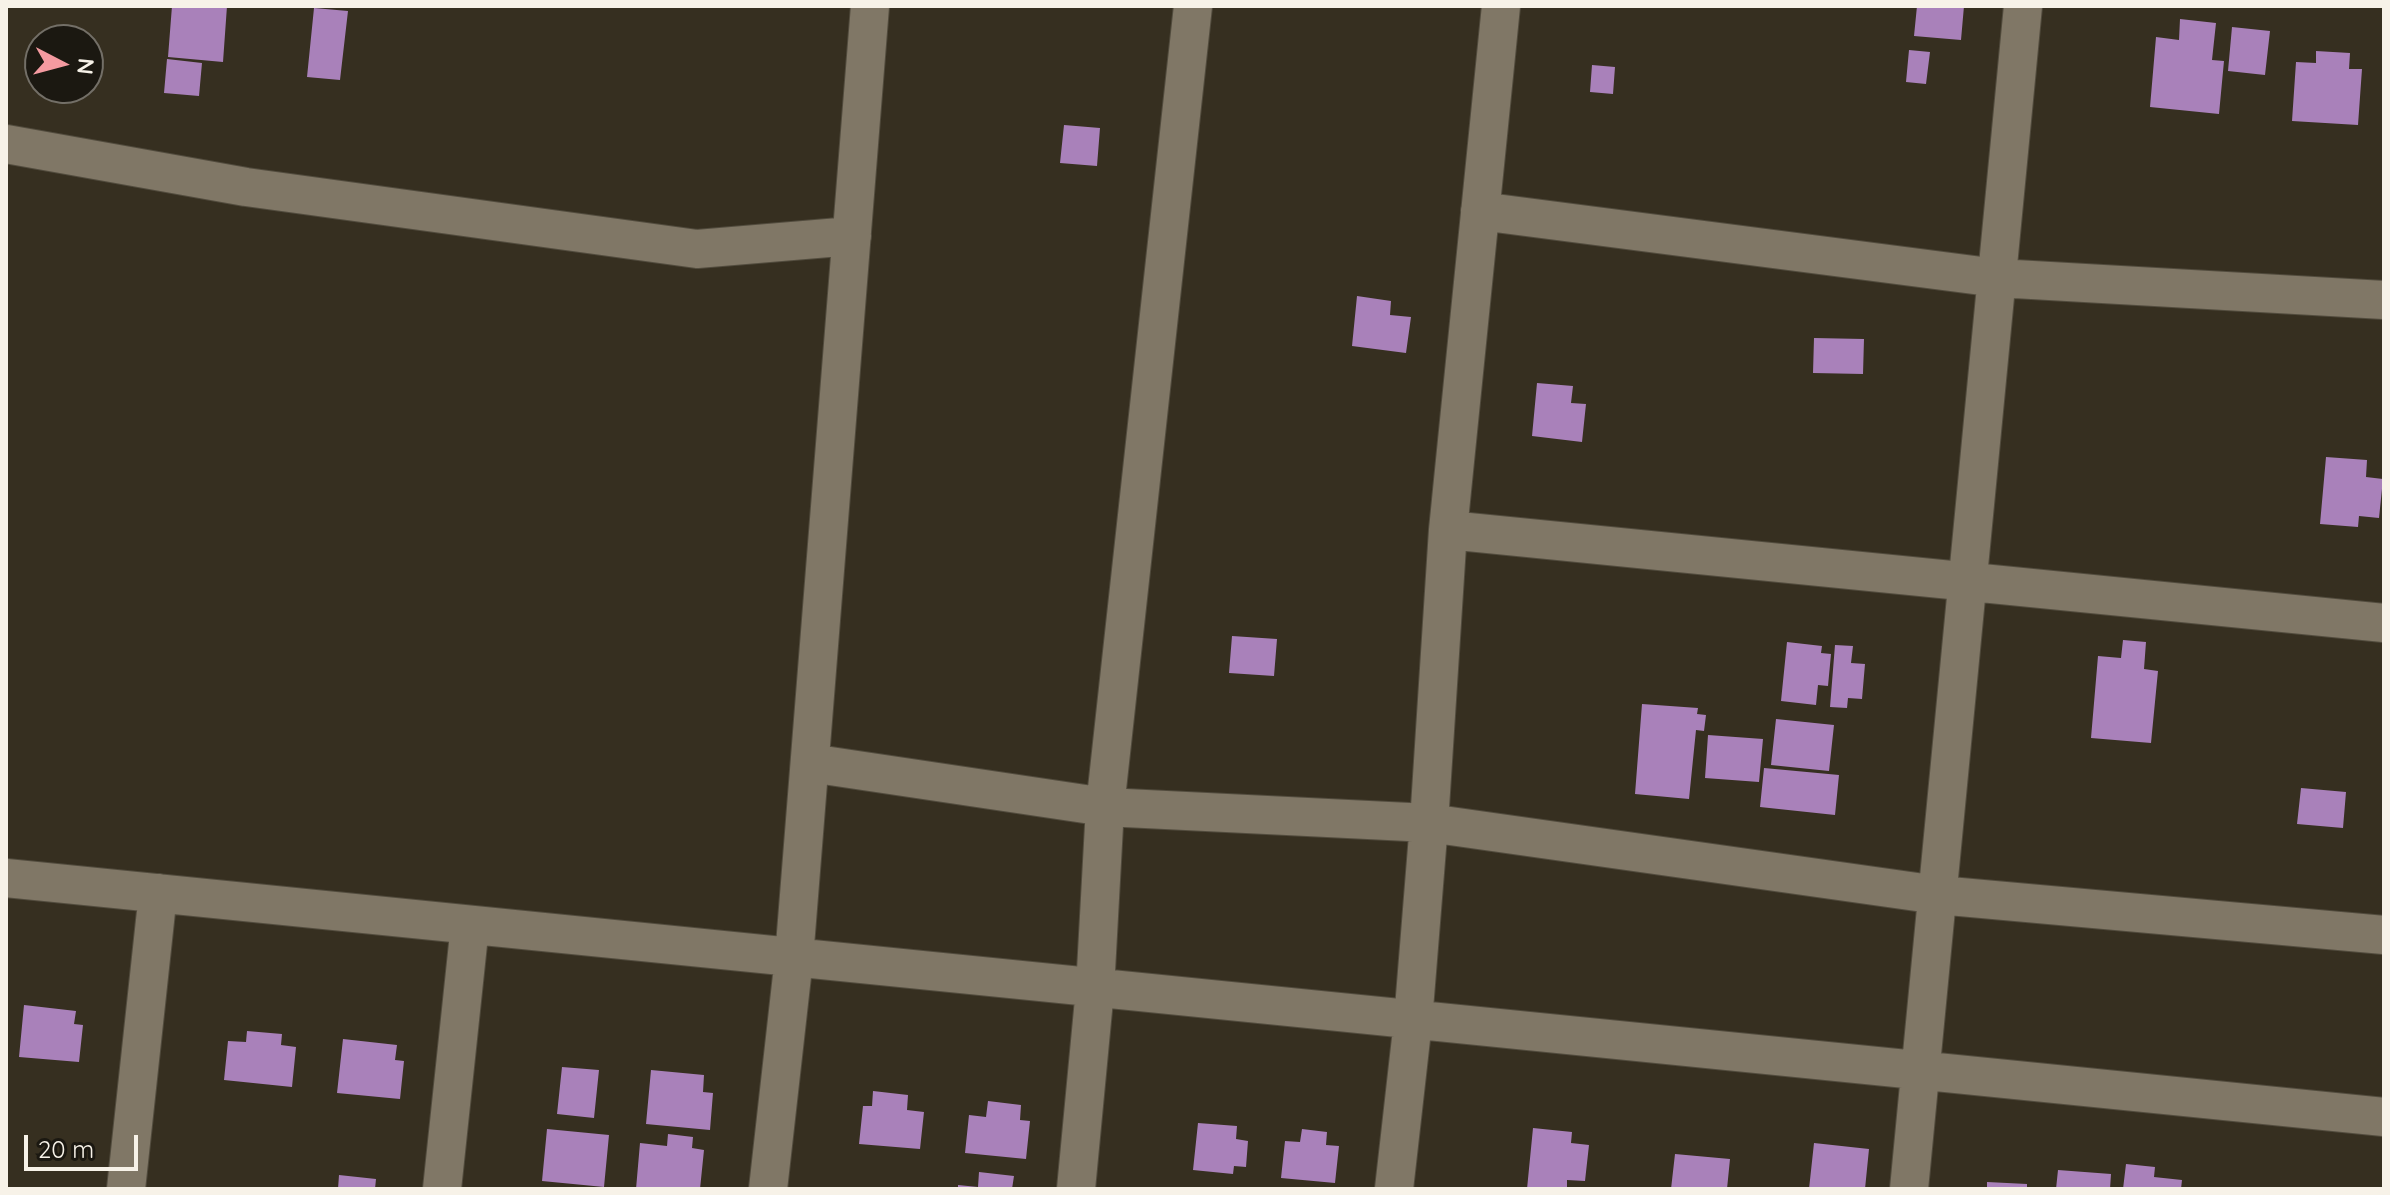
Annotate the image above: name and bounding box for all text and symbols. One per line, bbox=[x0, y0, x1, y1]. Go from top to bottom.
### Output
north arrow bbox=[24, 24, 104, 104]
text: N bbox=[71, 57, 101, 76]
scale bar bbox=[28, 1119, 142, 1169]
text: 20 m bbox=[38, 1134, 94, 1164]

